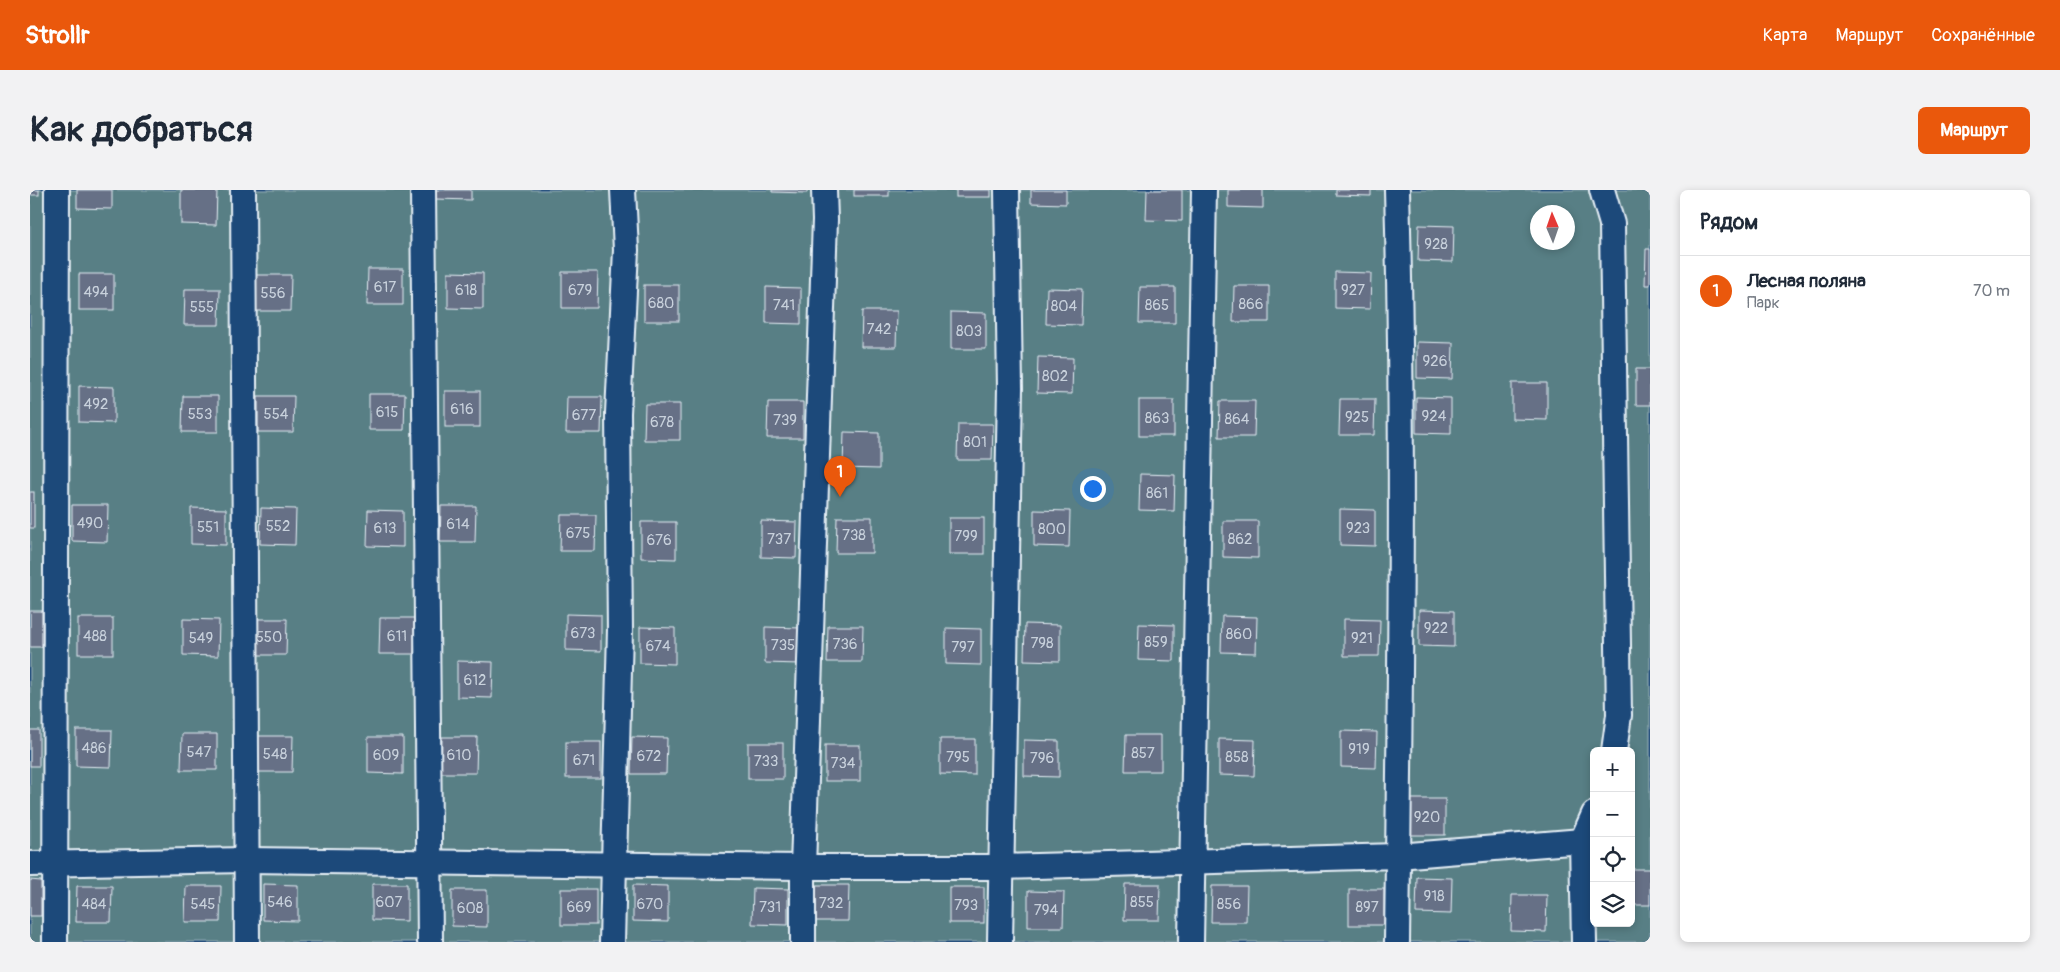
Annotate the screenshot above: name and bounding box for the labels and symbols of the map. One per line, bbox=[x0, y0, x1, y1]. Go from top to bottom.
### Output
north arrow bbox=[1530, 205, 1575, 250]
house number: 928 bbox=[1424, 235, 1448, 254]
house number: 617 bbox=[374, 278, 396, 297]
house number: 618 bbox=[455, 281, 478, 300]
house number: 679 bbox=[568, 281, 592, 300]
house number: 927 bbox=[1341, 281, 1365, 300]
house number: 494 bbox=[83, 283, 109, 302]
house number: 556 bbox=[261, 284, 286, 303]
house number: 680 bbox=[648, 294, 674, 313]
house number: 866 bbox=[1238, 295, 1264, 314]
house number: 741 bbox=[773, 296, 795, 315]
house number: 865 bbox=[1145, 296, 1169, 315]
house number: 804 bbox=[1051, 297, 1078, 316]
house number: 555 bbox=[190, 298, 214, 317]
house number: 742 bbox=[866, 320, 892, 339]
house number: 803 bbox=[956, 322, 982, 341]
house number: 926 bbox=[1423, 352, 1447, 371]
house number: 802 bbox=[1042, 367, 1068, 386]
house number: 492 bbox=[84, 395, 108, 414]
house number: 616 bbox=[450, 400, 474, 419]
house number: 615 bbox=[376, 403, 398, 422]
house number: 553 bbox=[188, 405, 212, 424]
house number: 554 bbox=[264, 405, 289, 424]
house number: 677 bbox=[572, 406, 596, 425]
house number: 924 bbox=[1422, 407, 1447, 426]
house number: 925 bbox=[1345, 408, 1369, 427]
house number: 863 bbox=[1145, 409, 1169, 428]
house number: 864 bbox=[1225, 410, 1250, 429]
house number: 739 bbox=[773, 411, 797, 430]
house number: 678 bbox=[650, 413, 674, 432]
house number: 801 bbox=[963, 433, 987, 452]
pin: 1 bbox=[824, 456, 856, 497]
your location bbox=[1080, 476, 1106, 502]
house number: 861 bbox=[1146, 484, 1168, 503]
house number: 490 bbox=[77, 514, 103, 533]
house number: 614 bbox=[446, 515, 470, 534]
house number: 552 bbox=[266, 517, 290, 536]
house number: 551 bbox=[197, 518, 219, 537]
house number: 613 bbox=[374, 519, 396, 538]
house number: 923 bbox=[1346, 519, 1370, 538]
house number: 800 bbox=[1038, 520, 1066, 539]
house number: 675 bbox=[566, 524, 590, 543]
house number: 738 bbox=[842, 526, 866, 545]
house number: 799 bbox=[954, 527, 978, 546]
house number: 737 bbox=[767, 530, 791, 549]
house number: 862 bbox=[1228, 530, 1252, 549]
house number: 676 bbox=[646, 531, 672, 550]
house number: 922 bbox=[1424, 619, 1448, 638]
house number: 673 bbox=[571, 624, 595, 643]
house number: 860 bbox=[1226, 625, 1252, 644]
house number: 488 bbox=[83, 627, 107, 646]
house number: 611 bbox=[387, 627, 407, 646]
house number: 550 bbox=[256, 628, 282, 647]
house number: 549 bbox=[189, 629, 213, 648]
house number: 921 bbox=[1351, 629, 1373, 648]
house number: 859 bbox=[1144, 633, 1168, 652]
house number: 798 bbox=[1030, 634, 1054, 653]
house number: 736 bbox=[832, 635, 858, 654]
house number: 735 bbox=[771, 636, 795, 655]
house number: 674 bbox=[645, 637, 671, 656]
house number: 797 bbox=[951, 638, 975, 657]
house number: 612 bbox=[464, 671, 486, 690]
house number: 486 bbox=[82, 739, 107, 758]
house number: 919 bbox=[1348, 740, 1370, 759]
house number: 547 bbox=[187, 743, 211, 762]
house number: 857 bbox=[1131, 744, 1155, 763]
house number: 548 bbox=[263, 745, 288, 764]
house number: 609 bbox=[373, 746, 399, 765]
house number: 610 bbox=[447, 746, 471, 765]
house number: 672 bbox=[637, 747, 661, 766]
house number: 795 bbox=[946, 748, 970, 767]
house number: 858 bbox=[1225, 748, 1249, 767]
house number: 796 bbox=[1030, 749, 1054, 768]
house number: 671 bbox=[573, 751, 595, 770]
house number: 733 bbox=[754, 752, 778, 771]
house number: 734 bbox=[830, 754, 856, 773]
house number: 920 bbox=[1414, 808, 1440, 827]
house number: 918 bbox=[1423, 887, 1445, 906]
house number: 546 bbox=[267, 893, 293, 912]
house number: 607 bbox=[376, 893, 403, 912]
house number: 855 bbox=[1130, 893, 1154, 912]
house number: 732 bbox=[819, 894, 843, 913]
house number: 484 bbox=[82, 895, 107, 914]
house number: 545 bbox=[191, 895, 215, 914]
house number: 670 bbox=[637, 895, 663, 914]
house number: 856 bbox=[1217, 895, 1241, 914]
house number: 793 bbox=[954, 896, 978, 915]
house number: 669 bbox=[566, 898, 592, 917]
house number: 731 bbox=[759, 898, 781, 917]
house number: 897 bbox=[1355, 898, 1379, 917]
house number: 608 bbox=[457, 899, 484, 918]
house number: 794 bbox=[1034, 901, 1058, 920]

